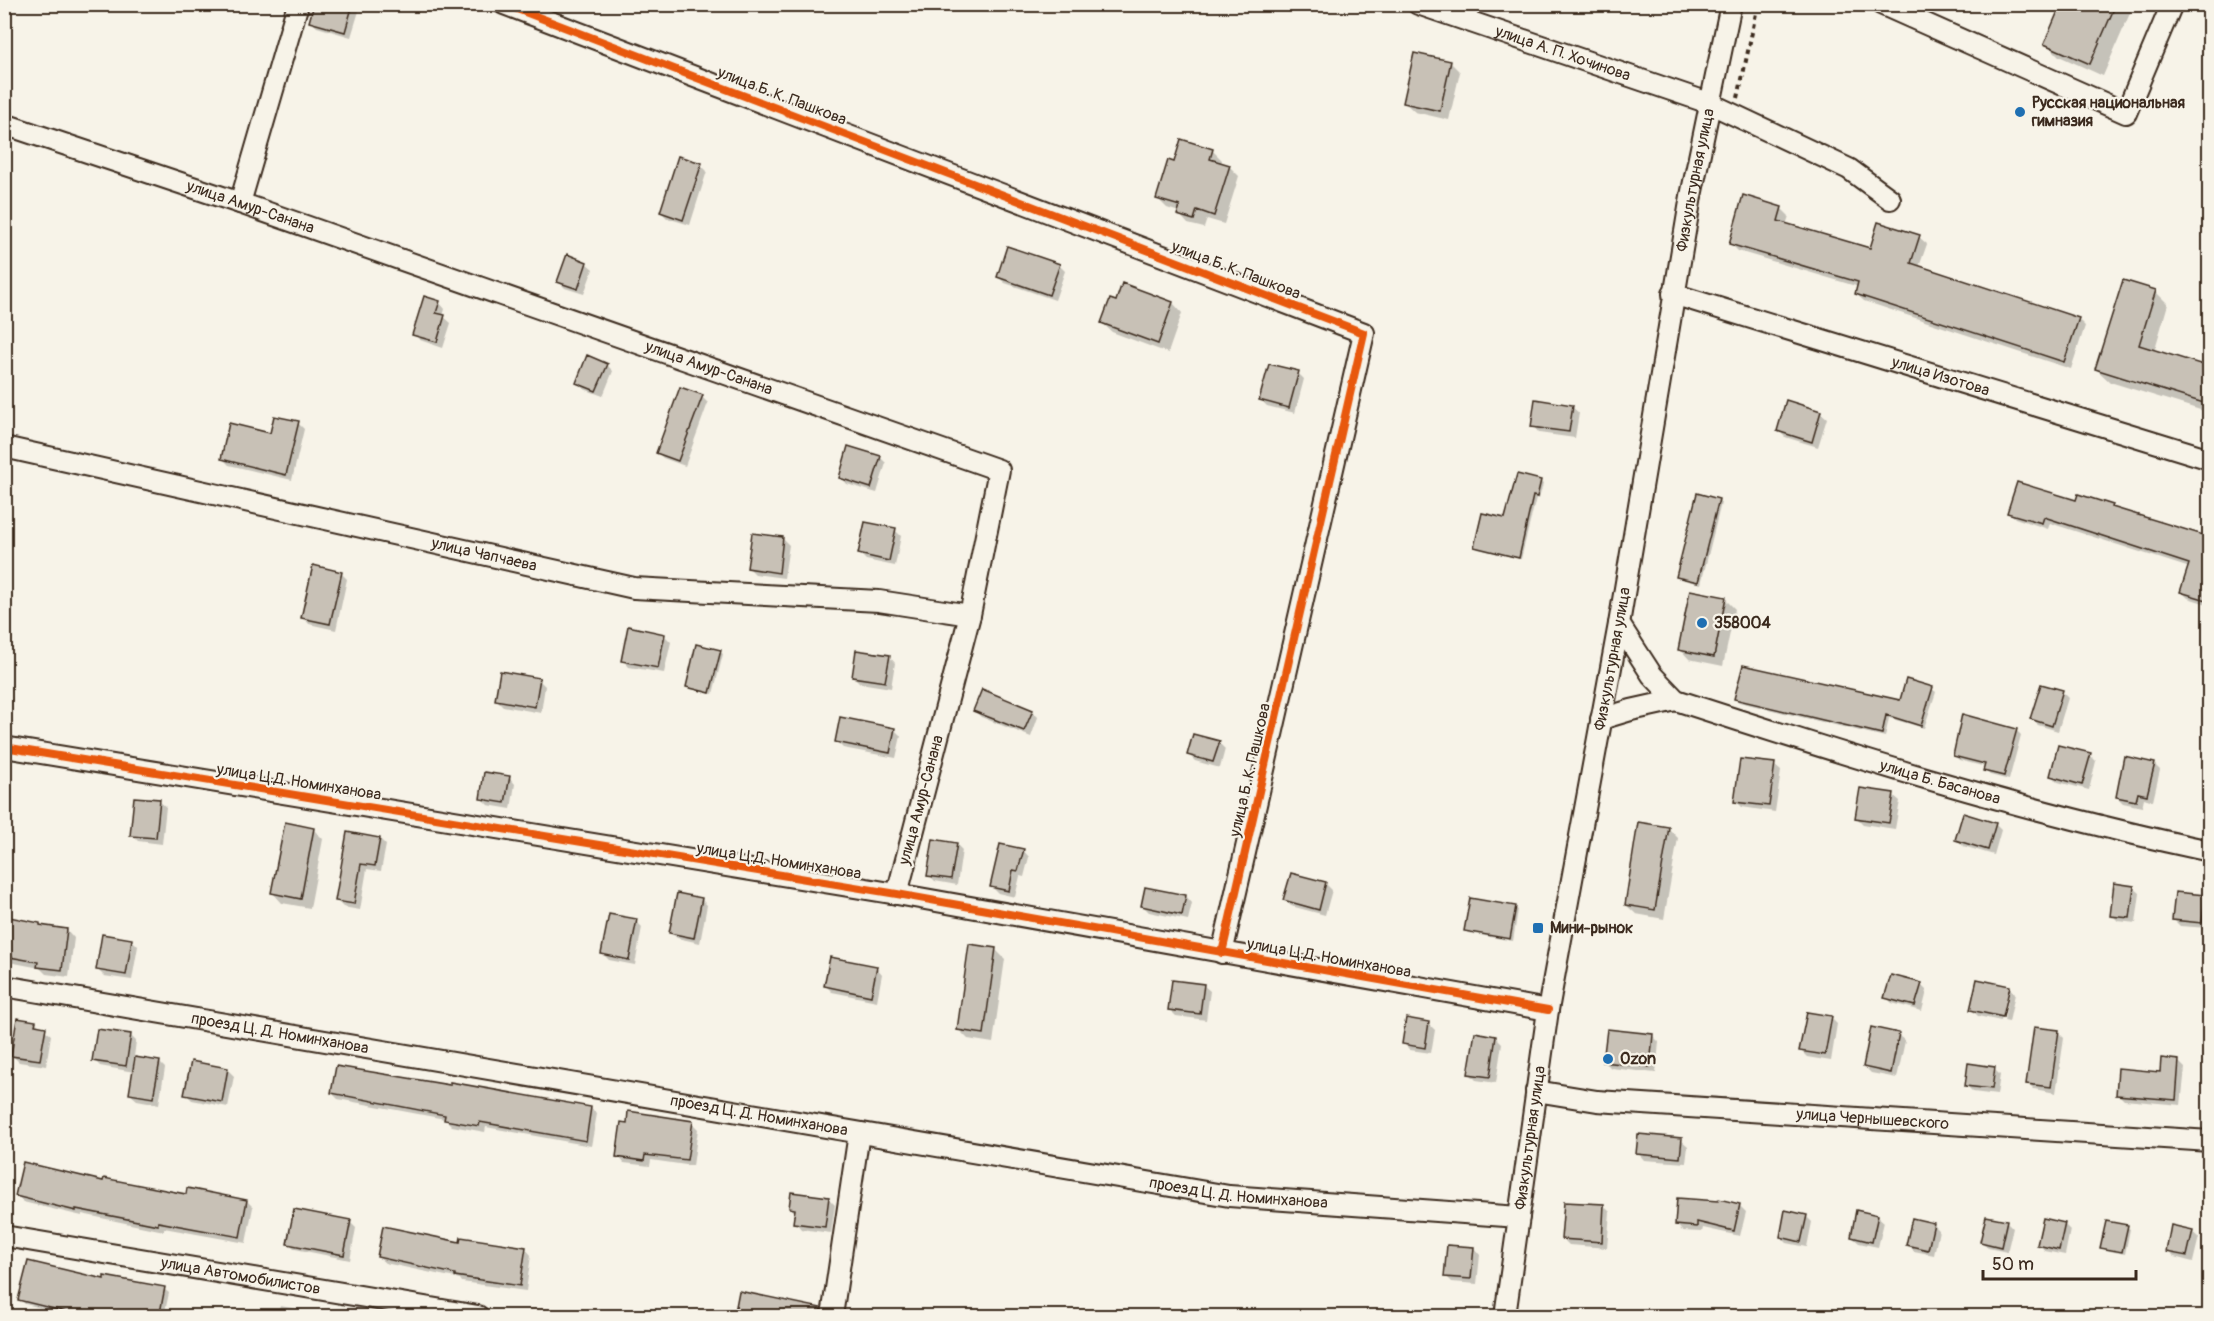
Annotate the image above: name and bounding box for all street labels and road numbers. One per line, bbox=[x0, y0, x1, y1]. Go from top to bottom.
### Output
street label: улица А. П. Хочинова bbox=[1492, 21, 1633, 86]
street label: улица Б. К. Пашкова bbox=[714, 62, 849, 130]
street label: Физкультурная улица bbox=[1672, 107, 1719, 253]
street label: улица Амур-Санана bbox=[183, 176, 317, 238]
street label: улица Б. К. Пашкова bbox=[1168, 236, 1303, 304]
street label: улица Амур-Санана bbox=[642, 336, 775, 400]
street label: улица Изотова bbox=[1888, 352, 1992, 401]
street label: улица Чапчаева bbox=[429, 533, 539, 576]
street label: Физкультурная улица bbox=[1590, 586, 1635, 732]
street label: улица Б. К. Пашкова bbox=[1225, 701, 1275, 840]
street label: улица Амур-Санана bbox=[894, 733, 948, 868]
street label: улица Б. Басанова bbox=[1876, 755, 2003, 809]
street label: улица Ц.Д. Номинханова bbox=[214, 759, 383, 805]
street label: улица Ц.Д. Номинханова bbox=[694, 838, 863, 884]
street label: улица Ц.Д. Номинханова bbox=[1244, 934, 1413, 982]
street label: проезд Ц. Д. Номинханова bbox=[190, 1008, 370, 1058]
street label: Физкультурная улица bbox=[1510, 1064, 1550, 1211]
street label: проезд Ц. Д. Номинханова bbox=[669, 1090, 849, 1140]
street label: улица Чернышевского bbox=[1795, 1104, 1950, 1134]
street label: проезд Ц. Д. Номинханова bbox=[1148, 1172, 1328, 1213]
street label: улица Автомобилистов bbox=[158, 1252, 322, 1299]

